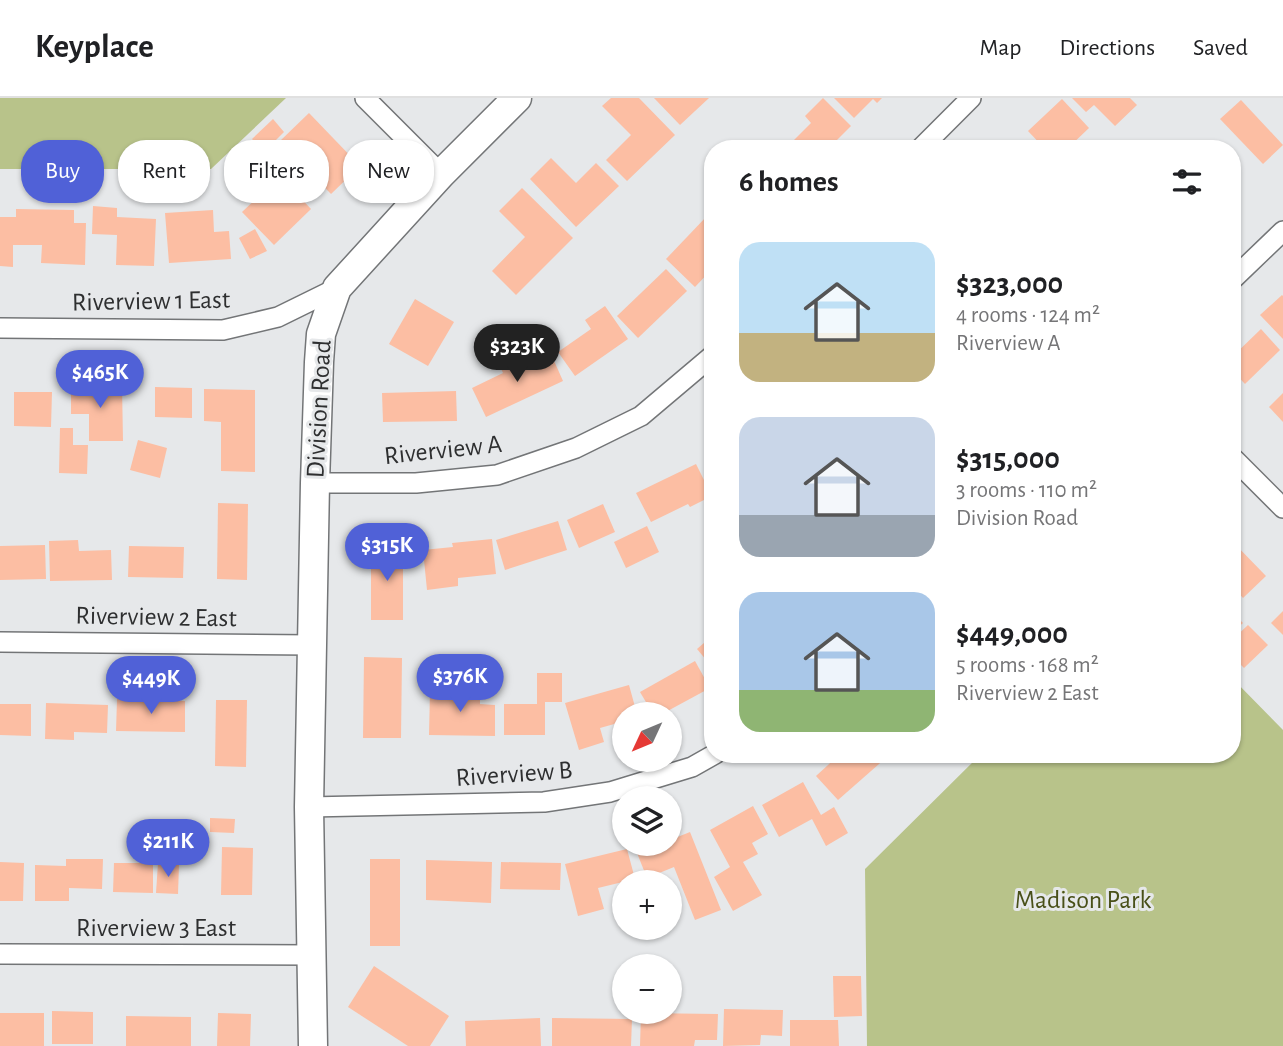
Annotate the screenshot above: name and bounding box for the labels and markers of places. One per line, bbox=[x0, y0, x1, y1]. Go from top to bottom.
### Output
pin: $323K bbox=[468, 324, 566, 384]
pin: $465K bbox=[51, 350, 149, 410]
pin: $315K bbox=[338, 524, 436, 583]
pin: $376K bbox=[411, 654, 509, 714]
pin: $449K bbox=[102, 656, 200, 716]
pin: $211K bbox=[119, 820, 217, 879]

